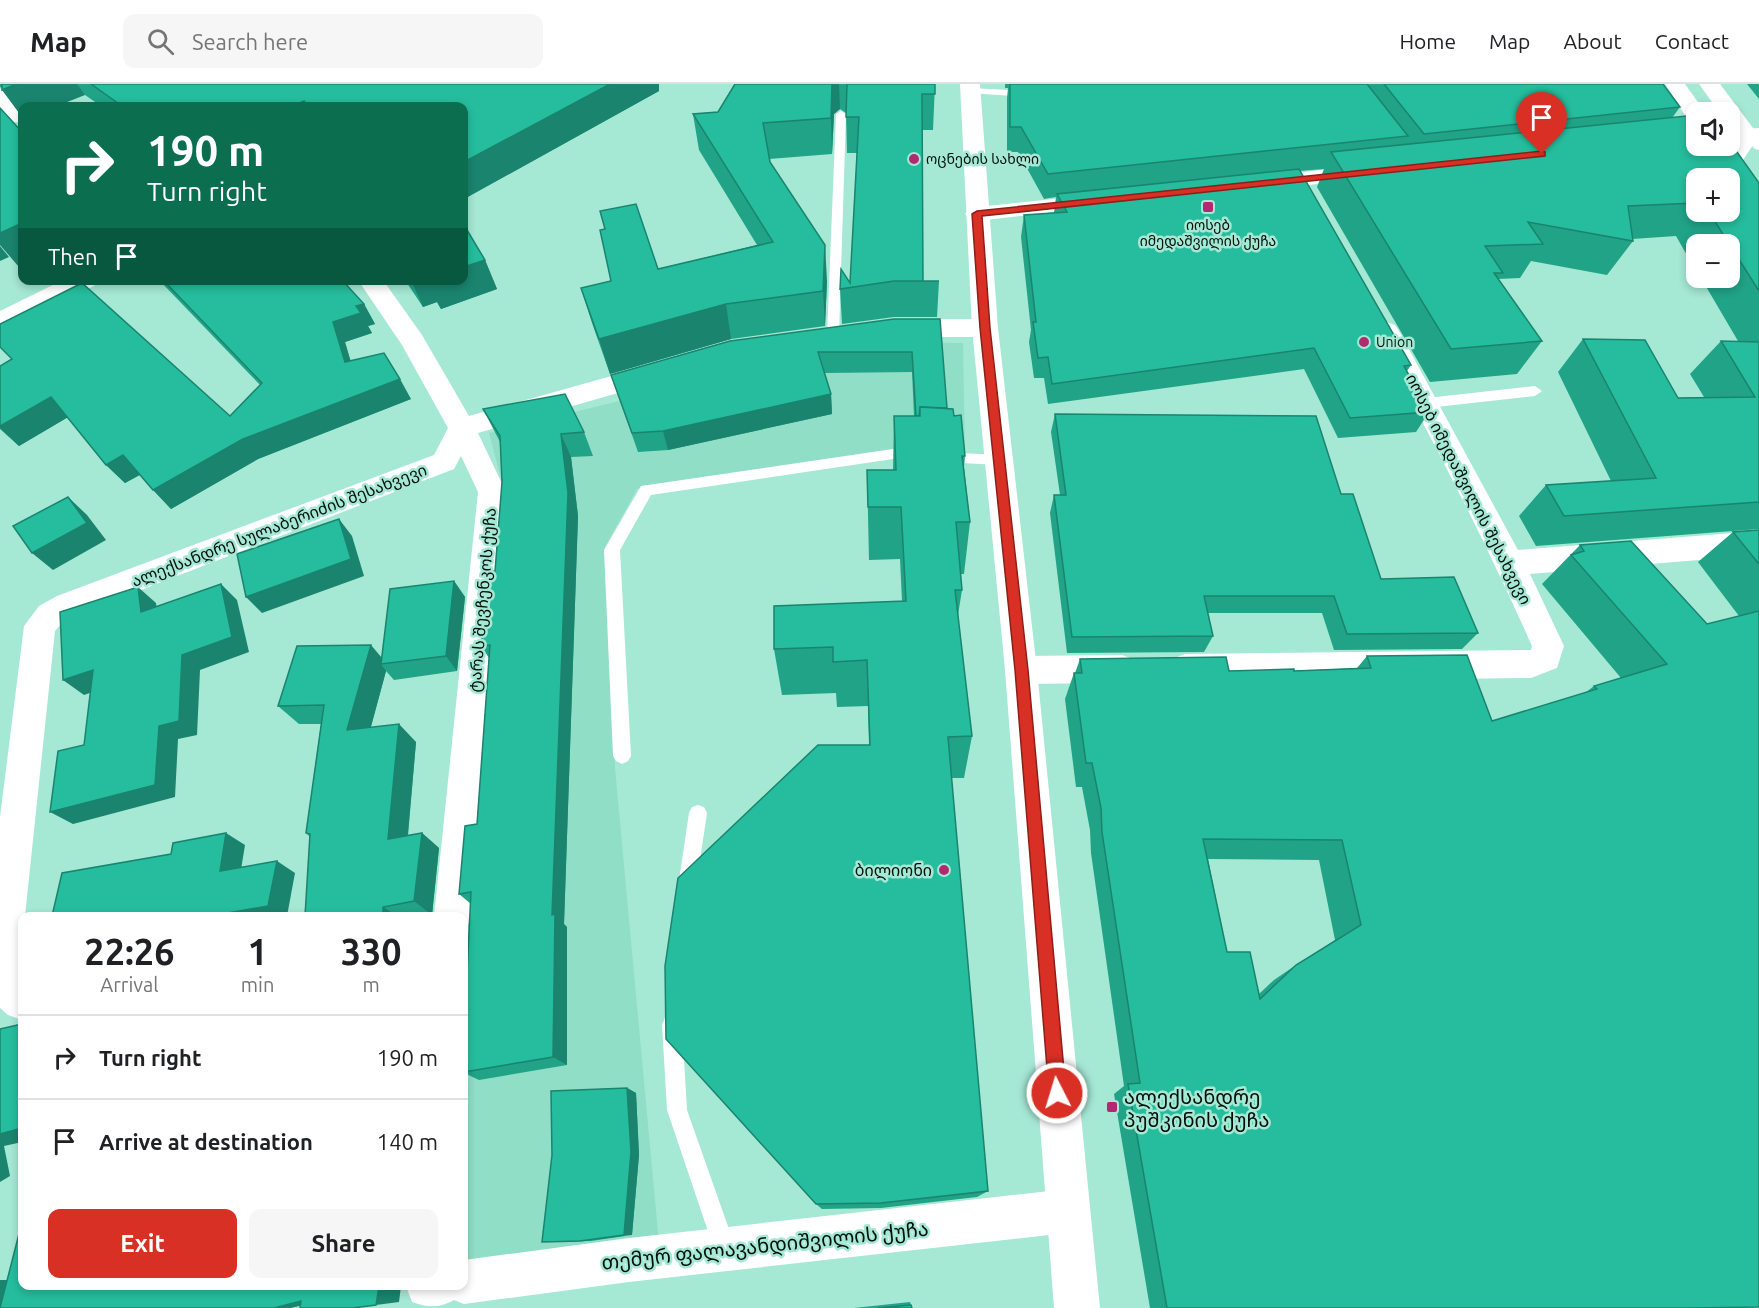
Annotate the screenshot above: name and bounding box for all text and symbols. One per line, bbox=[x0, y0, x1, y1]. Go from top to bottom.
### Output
search box bbox=[123, 14, 543, 68]
icon: search bbox=[144, 25, 177, 58]
text: Map bbox=[30, 26, 87, 57]
text: Search here bbox=[192, 29, 308, 54]
text: Home bbox=[1399, 29, 1456, 53]
text: Map bbox=[1489, 29, 1530, 53]
text: About bbox=[1563, 29, 1622, 53]
text: Contact bbox=[1655, 29, 1729, 53]
pin bbox=[1516, 92, 1567, 154]
icon: arrive bbox=[1525, 101, 1558, 134]
map controls bbox=[1686, 102, 1740, 288]
button: sound bbox=[1686, 102, 1740, 156]
icon: right bbox=[48, 126, 126, 204]
text: 190 m bbox=[147, 127, 264, 174]
place label: ოცნების სახლი bbox=[926, 151, 1039, 168]
marker: ოცნების სახლი bbox=[907, 152, 921, 166]
button: + bbox=[1686, 168, 1740, 222]
text: Turn right bbox=[147, 176, 267, 206]
marker: იოსებ იმედაშვილის ქუჩა bbox=[1201, 200, 1215, 214]
place label: იოსებ იმედაშვილის ქუჩა bbox=[1140, 217, 1276, 250]
button: − bbox=[1686, 234, 1740, 288]
icon: arrive bbox=[110, 240, 143, 273]
text: Then bbox=[48, 244, 98, 269]
place label: Union bbox=[1376, 334, 1413, 350]
marker: Union bbox=[1357, 335, 1371, 349]
street label: იოსებ იმედაშვილის შესახვევი bbox=[1401, 371, 1535, 608]
street label: ალექსანდრე სულაბერიძის შესახვევი bbox=[129, 460, 430, 592]
street label: ტარას შევჩენკოს ქუჩა bbox=[465, 507, 500, 693]
place label: ბილიონი bbox=[855, 861, 932, 881]
marker: ბილიონი bbox=[937, 863, 951, 877]
text: 22:26 bbox=[84, 931, 174, 972]
text: 1 bbox=[247, 931, 268, 972]
text: 330 bbox=[341, 931, 402, 972]
text: Arrival bbox=[100, 973, 159, 996]
text: min bbox=[241, 973, 274, 996]
text: m bbox=[363, 973, 380, 996]
icon: right bbox=[48, 1041, 81, 1074]
text: Turn right bbox=[99, 1045, 201, 1070]
text: 190 m bbox=[377, 1045, 438, 1070]
position arrow bbox=[1025, 1061, 1089, 1125]
place label: ალექსანდრე პუშკინის ქუჩა bbox=[1124, 1085, 1269, 1132]
marker: ალექსანდრე პუშკინის ქუჩა bbox=[1105, 1100, 1119, 1114]
icon: arrive bbox=[48, 1125, 81, 1158]
text: Arrive at destination bbox=[99, 1129, 313, 1154]
text: 140 m bbox=[377, 1129, 438, 1154]
button: Exit bbox=[48, 1209, 237, 1278]
button: Share bbox=[249, 1209, 438, 1278]
street label: თემურ ფალავანდიშვილის ქუჩა bbox=[600, 1216, 930, 1276]

